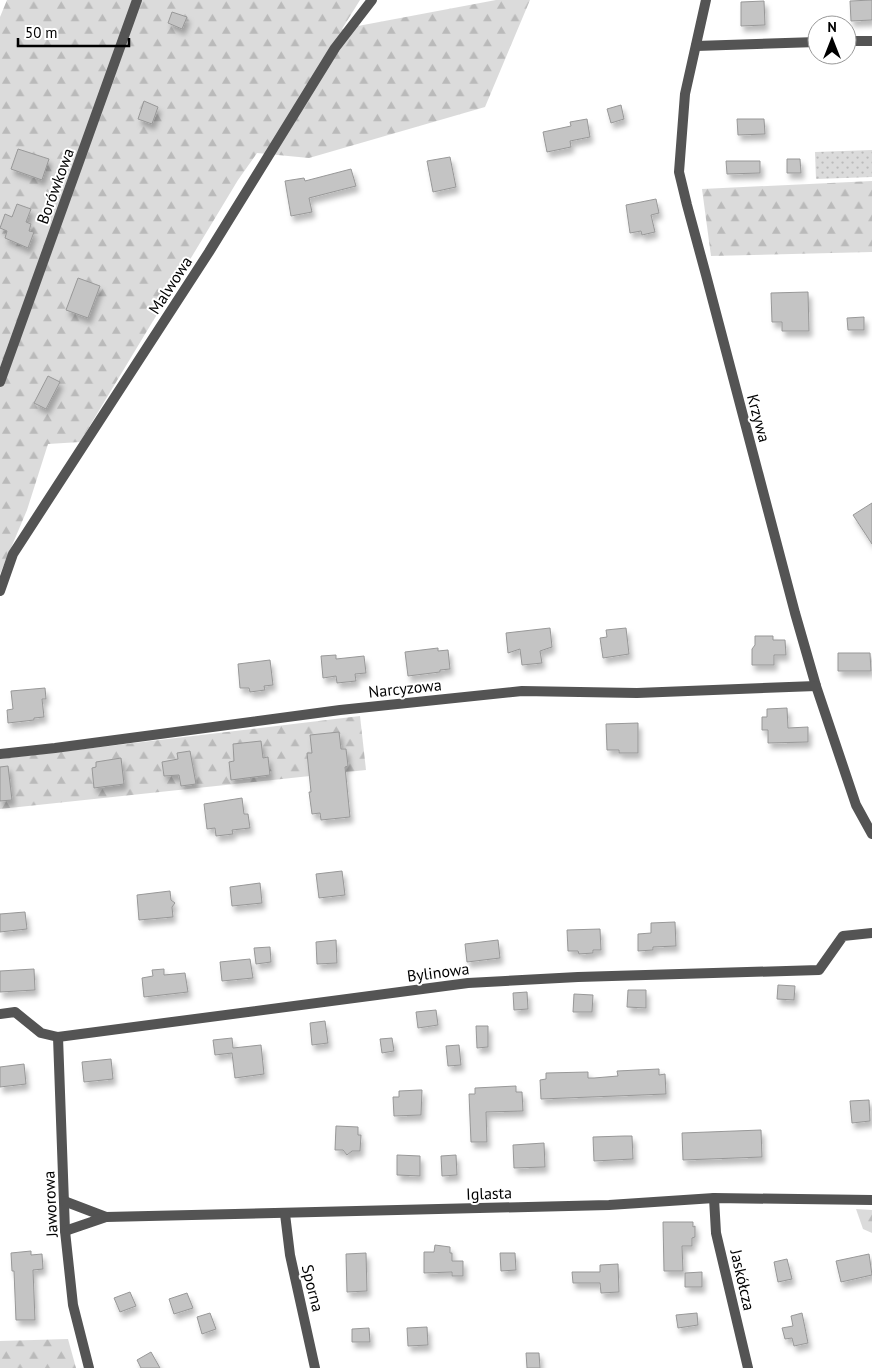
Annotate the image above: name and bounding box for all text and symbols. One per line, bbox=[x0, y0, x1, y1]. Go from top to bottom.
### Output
scale bar bbox=[18, 15, 129, 47]
north arrow bbox=[807, 15, 857, 65]
text: N bbox=[827, 18, 837, 36]
text: 50 m bbox=[25, 23, 58, 42]
street label: Borówkowa bbox=[32, 145, 78, 227]
street label: Malwowa bbox=[144, 252, 196, 318]
street label: Krzywa bbox=[743, 392, 775, 444]
street label: Narcyzowa bbox=[367, 674, 443, 702]
street label: Bylinowa bbox=[406, 958, 470, 986]
street label: Jaworowa bbox=[38, 1170, 62, 1239]
street label: Iglasta bbox=[466, 1182, 512, 1204]
street label: Jaskółcza bbox=[726, 1247, 760, 1313]
street label: Sporna bbox=[298, 1262, 328, 1314]

